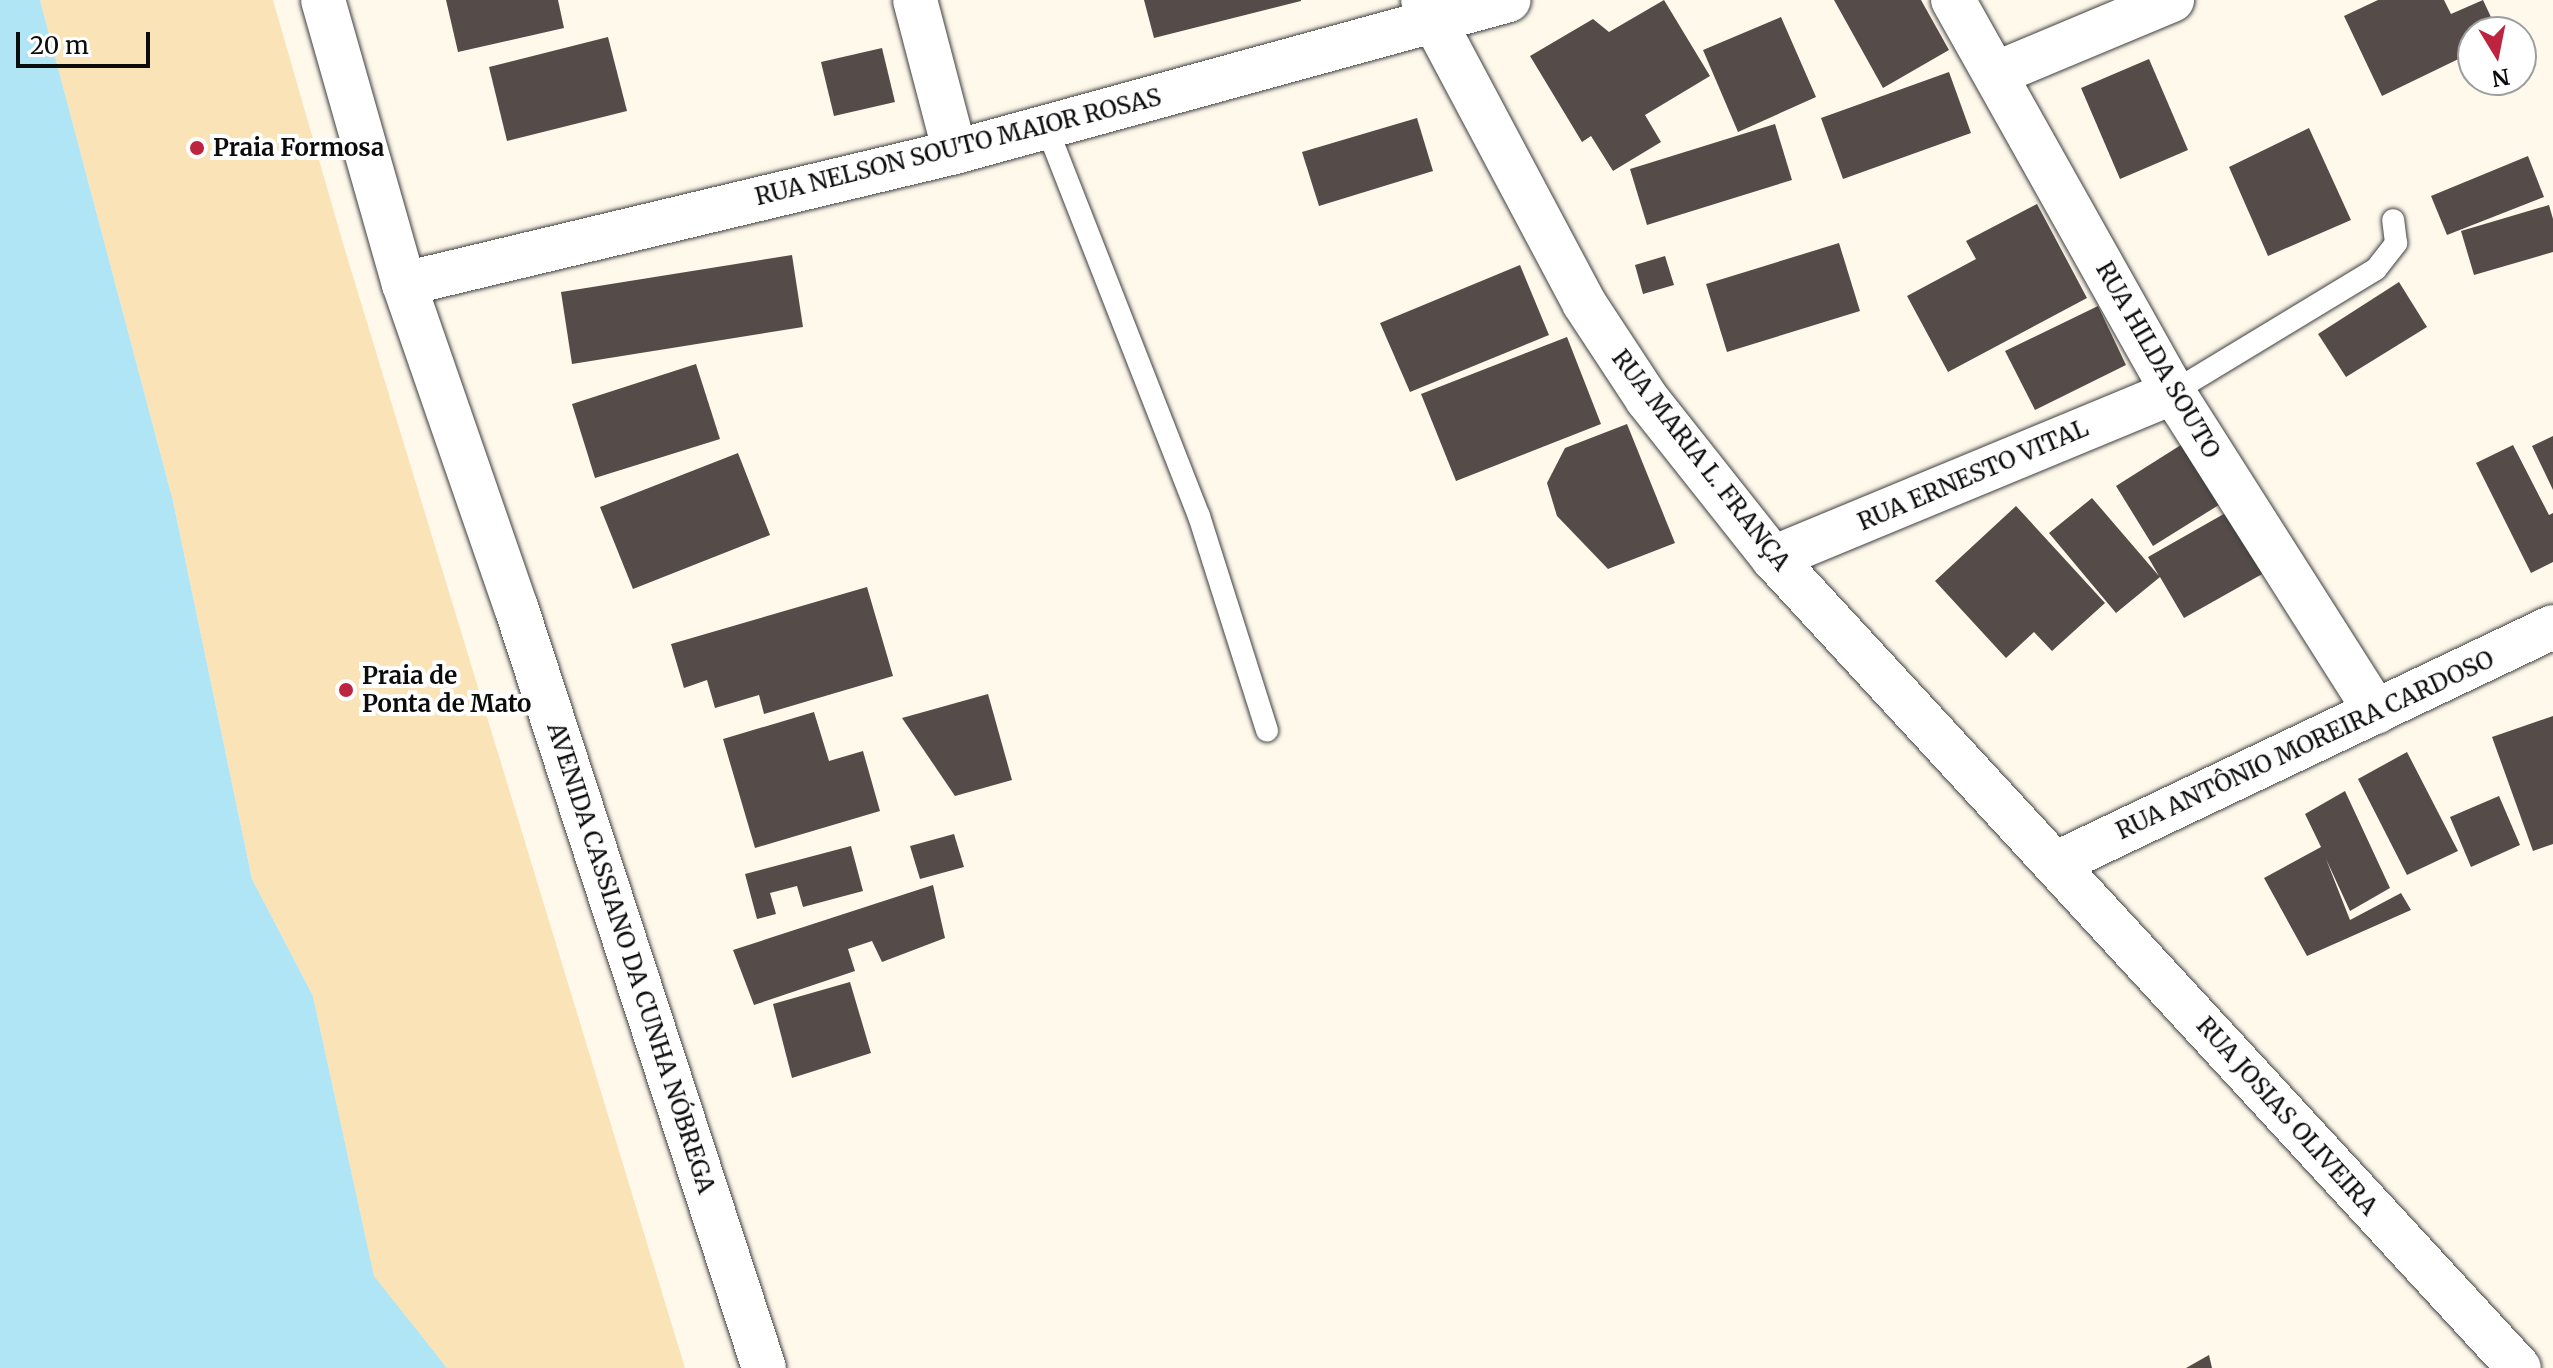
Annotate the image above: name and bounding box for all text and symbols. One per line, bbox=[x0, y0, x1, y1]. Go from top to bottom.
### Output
scale bar bbox=[20, 16, 154, 66]
north arrow bbox=[2457, 16, 2537, 96]
text: 20 m bbox=[30, 30, 89, 61]
text: N bbox=[2490, 62, 2512, 93]
street label: RUA NELSON SOUTO MAIOR ROSAS bbox=[752, 83, 1164, 211]
place label: Praia Formosa bbox=[213, 134, 384, 162]
marker: Praia Formosa bbox=[188, 139, 206, 157]
street label: RUA HILDA SOUTO bbox=[2090, 256, 2226, 464]
street label: RUA MARIA L. FRANÇA bbox=[1606, 344, 1796, 576]
street label: RUA ERNESTO VITAL bbox=[1853, 413, 2093, 537]
street label: RUA ANTÔNIO MOREIRA CARDOSO bbox=[2111, 645, 2499, 845]
place label: Praia de Ponta de Mato bbox=[362, 662, 531, 718]
marker: Praia de Ponta de Mato bbox=[337, 681, 355, 699]
street label: AVENIDA CASSIANO DA CUNHA NÓBREGA bbox=[541, 719, 721, 1197]
street label: RUA JOSIAS OLIVEIRA bbox=[2191, 1011, 2383, 1221]

